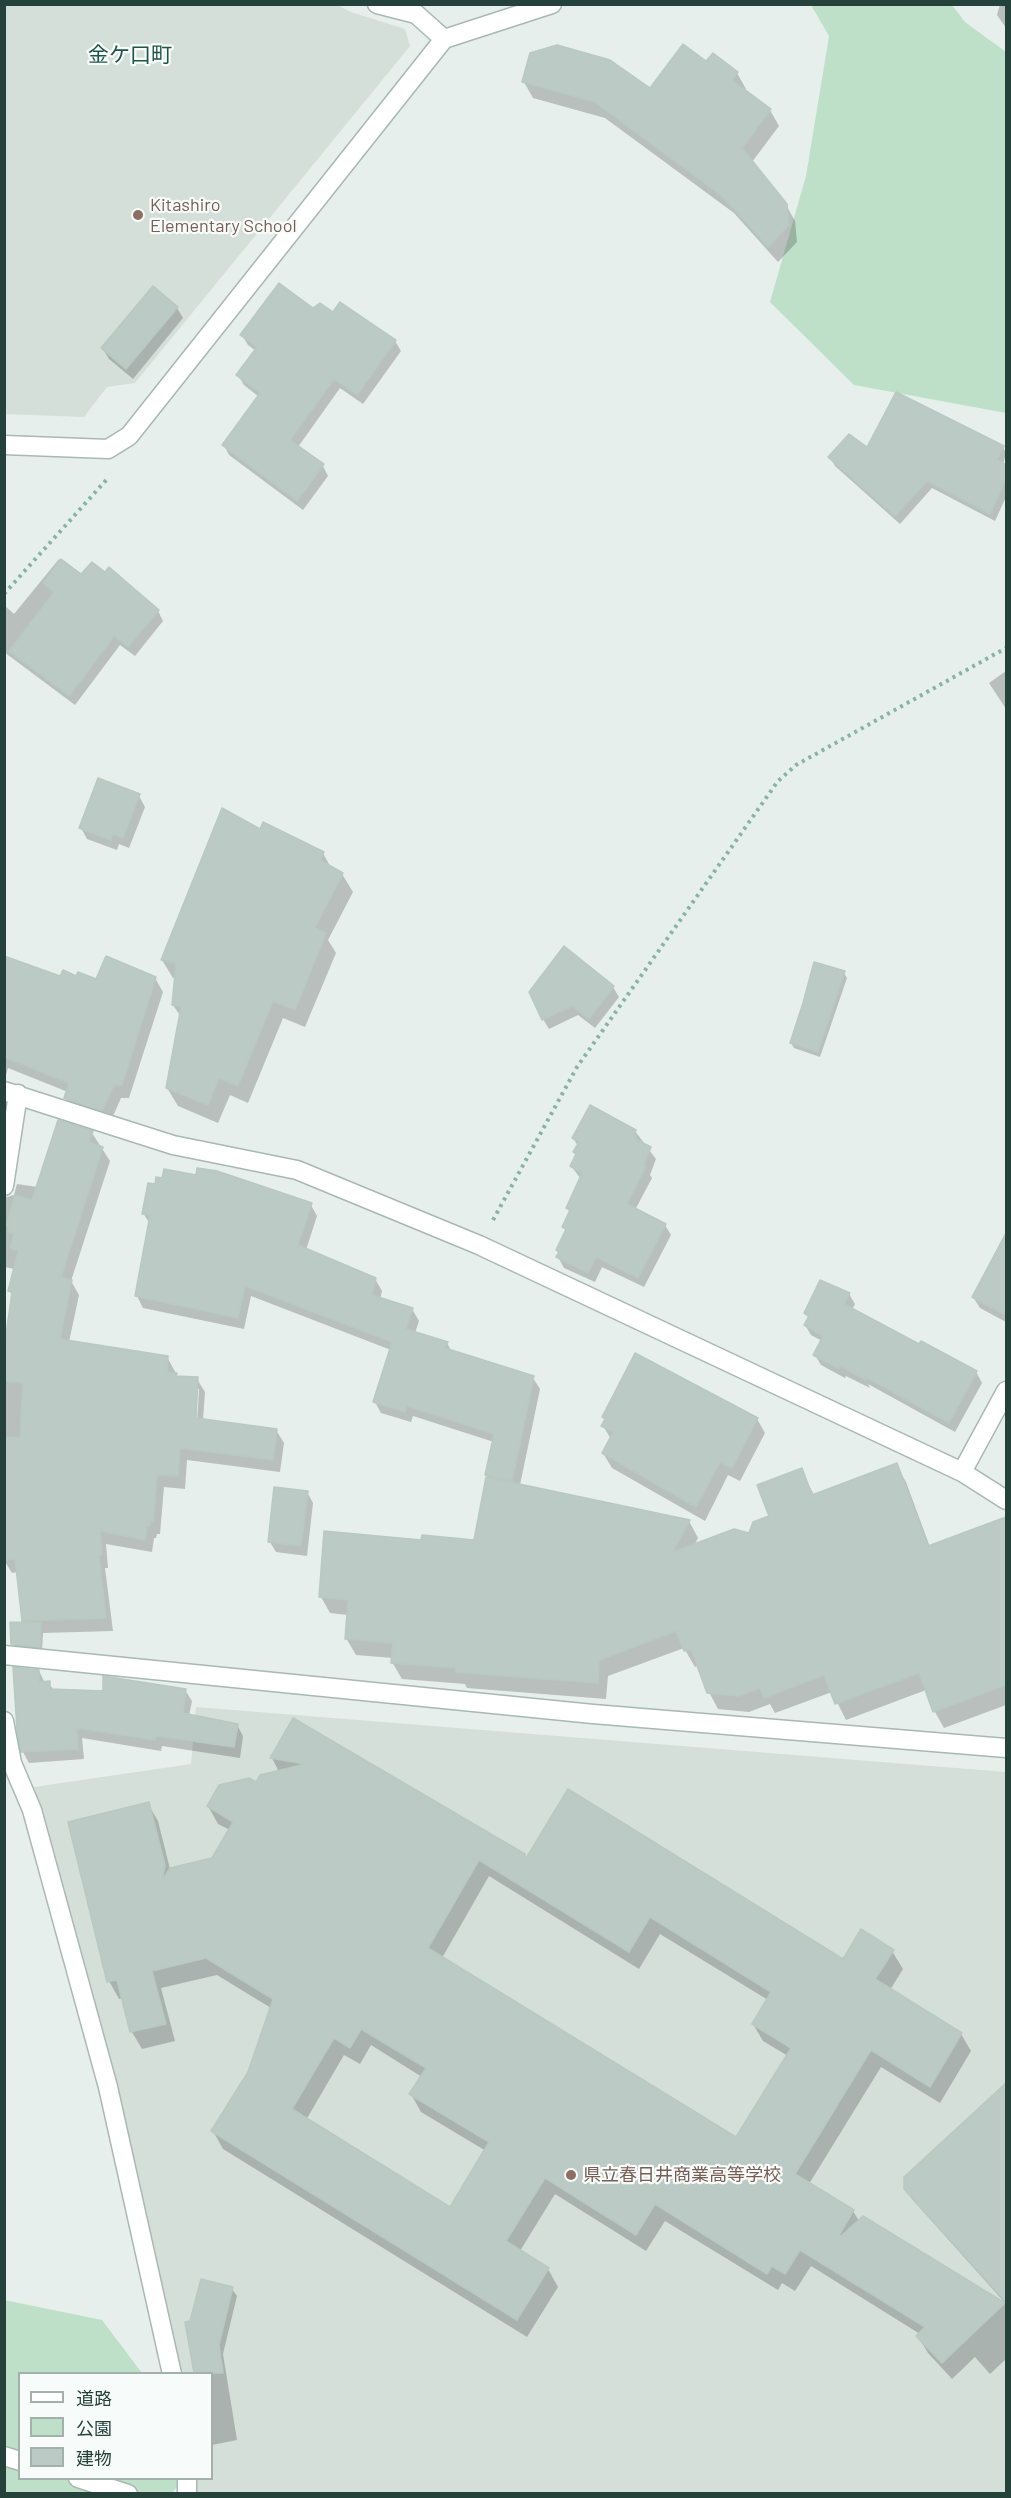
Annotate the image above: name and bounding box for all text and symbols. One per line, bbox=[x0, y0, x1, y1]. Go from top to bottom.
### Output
district label: 金ケ口町 bbox=[88, 42, 172, 68]
place label: Kitashiro Elementary School bbox=[150, 194, 297, 236]
marker: Kitashiro Elementary School bbox=[131, 208, 145, 222]
place label: 県立春日井商業高等学校 bbox=[583, 2164, 781, 2186]
marker: 県立春日井商業高等学校 bbox=[564, 2168, 578, 2182]
legend bbox=[18, 2372, 213, 2480]
text: 道路 bbox=[76, 2387, 112, 2409]
text: 公園 bbox=[76, 2417, 112, 2439]
text: 建物 bbox=[76, 2447, 112, 2469]

